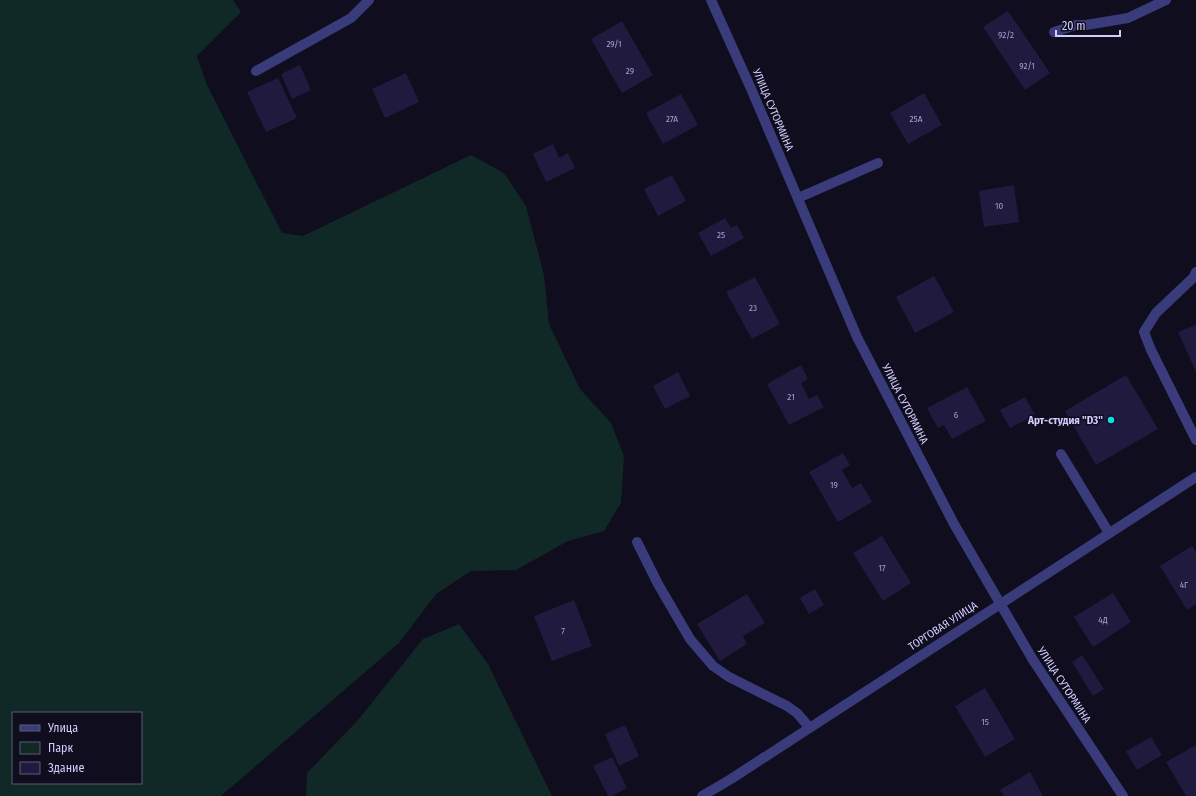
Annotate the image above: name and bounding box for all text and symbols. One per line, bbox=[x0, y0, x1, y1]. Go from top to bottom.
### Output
scale bar bbox=[1056, 12, 1120, 38]
text: 20 m bbox=[1062, 19, 1086, 33]
house number: 92/2 bbox=[998, 30, 1014, 40]
house number: 29/1 bbox=[606, 39, 622, 49]
house number: 92/1 bbox=[1019, 61, 1035, 71]
house number: 29 bbox=[626, 66, 634, 76]
street label: УЛИЦА СУТОРМИНА bbox=[749, 66, 796, 153]
house number: 27А bbox=[666, 114, 678, 124]
house number: 25А bbox=[910, 114, 923, 124]
house number: 10 bbox=[995, 201, 1003, 211]
house number: 25 bbox=[717, 230, 725, 240]
house number: 23 bbox=[749, 303, 757, 313]
street label: УЛИЦА СУТОРМИНА bbox=[879, 361, 931, 446]
house number: 21 bbox=[787, 392, 795, 402]
house number: 6 bbox=[954, 410, 959, 420]
place label: Арт-студия "D3" bbox=[1027, 414, 1103, 427]
marker: Арт-студия "D3" bbox=[1106, 415, 1116, 425]
house number: 19 bbox=[830, 480, 838, 490]
house number: 17 bbox=[878, 563, 886, 573]
house number: 4Г bbox=[1180, 580, 1189, 590]
street label: ТОРГОВАЯ УЛИЦА bbox=[906, 599, 980, 653]
house number: 4Д bbox=[1098, 615, 1108, 625]
house number: 7 bbox=[561, 626, 565, 636]
street label: УЛИЦА СУТОРМИНА bbox=[1034, 644, 1094, 726]
legend bbox=[12, 712, 142, 784]
house number: 15 bbox=[981, 717, 989, 727]
text: Улица bbox=[47, 721, 78, 735]
text: Парк bbox=[48, 741, 74, 755]
text: Здание bbox=[48, 761, 84, 775]

